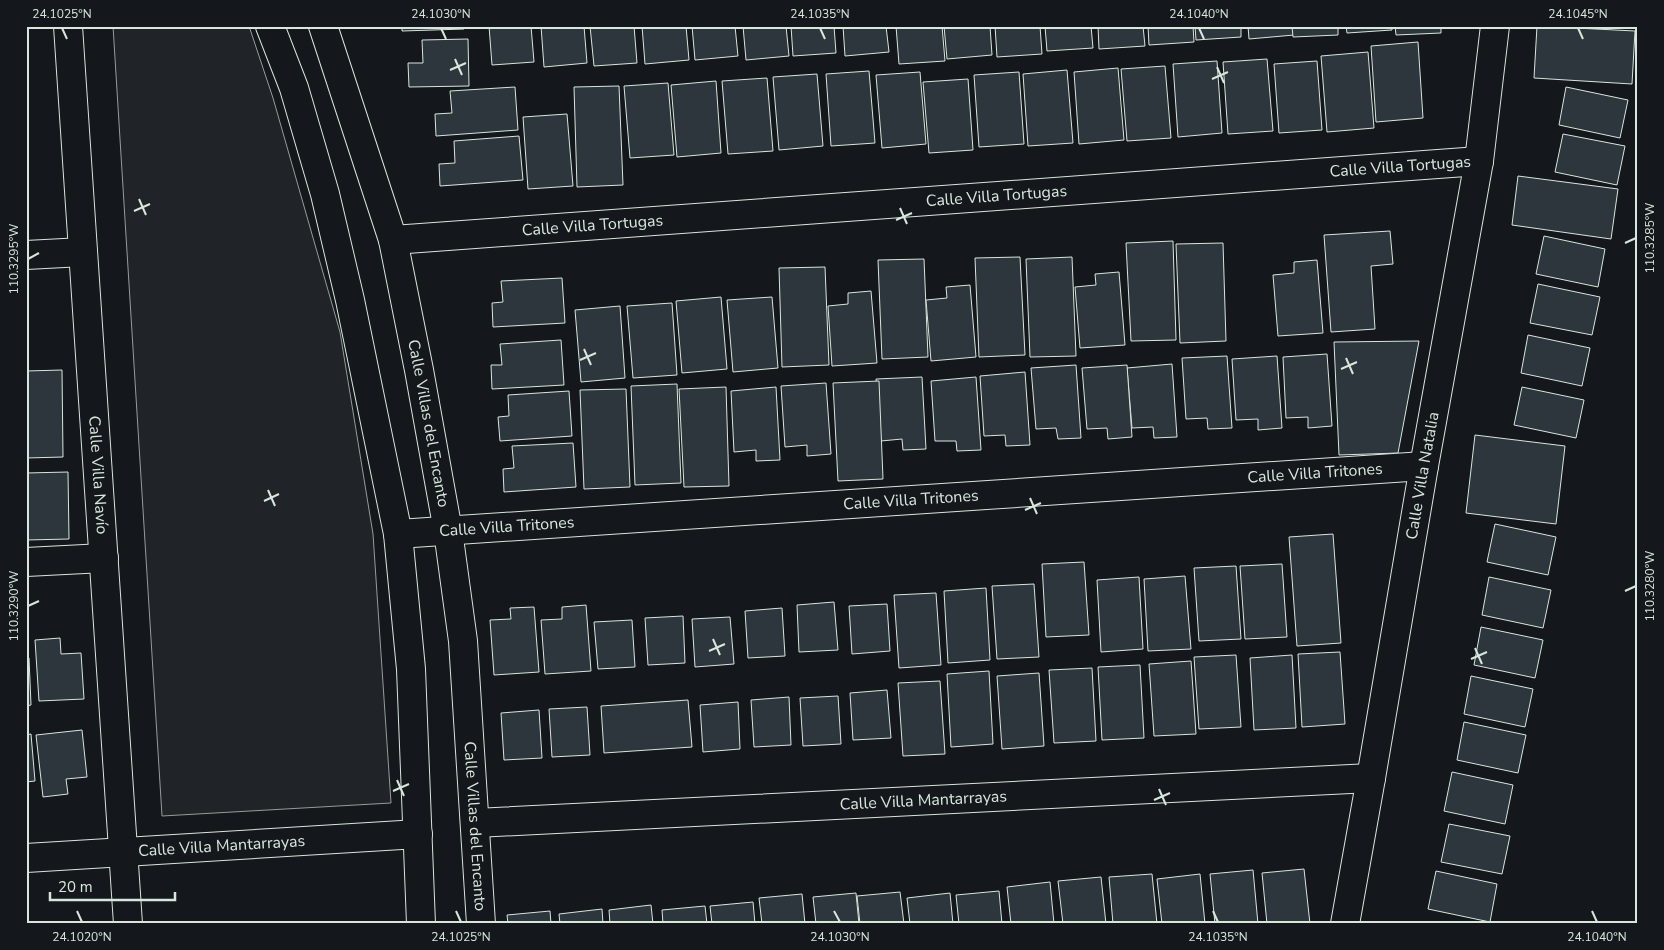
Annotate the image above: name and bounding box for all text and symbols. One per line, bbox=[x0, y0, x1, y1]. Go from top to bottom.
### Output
text: 24.1025°N bbox=[32, 6, 92, 22]
text: 24.1030°N bbox=[411, 6, 471, 22]
text: 24.1035°N bbox=[790, 6, 850, 22]
text: 24.1040°N bbox=[1169, 6, 1229, 22]
text: 24.1045°N bbox=[1548, 6, 1608, 22]
street label: Calle Villa Tortugas bbox=[1329, 151, 1472, 183]
street label: Calle Villa Tortugas bbox=[925, 180, 1068, 212]
text: 110.3285°W bbox=[1642, 202, 1658, 274]
street label: Calle Villa Tortugas bbox=[521, 209, 664, 242]
text: 110.3295°W bbox=[6, 223, 22, 295]
street label: Calle Villas del Encanto bbox=[402, 338, 455, 509]
street label: Calle Villa Natalia bbox=[1401, 410, 1445, 541]
street label: Calle Villa Navío bbox=[83, 415, 113, 535]
street label: Calle Villa Tritones bbox=[1247, 458, 1383, 489]
street label: Calle Villa Tritones bbox=[843, 485, 979, 515]
street label: Calle Villa Tritones bbox=[438, 511, 575, 542]
text: 110.3280°W bbox=[1642, 550, 1658, 622]
text: 110.3290°W bbox=[6, 570, 22, 642]
street label: Calle Villas del Encanto bbox=[458, 741, 491, 912]
street label: Calle Villa Mantarrayas bbox=[839, 785, 1008, 816]
street label: Calle Villa Mantarrayas bbox=[137, 830, 306, 862]
scale bar bbox=[50, 870, 175, 902]
text: 20 m bbox=[58, 877, 93, 897]
text: 24.1020°N bbox=[52, 929, 112, 945]
text: 24.1025°N bbox=[431, 929, 491, 945]
text: 24.1030°N bbox=[810, 929, 870, 945]
text: 24.1035°N bbox=[1188, 929, 1248, 945]
text: 24.1040°N bbox=[1567, 929, 1627, 945]

